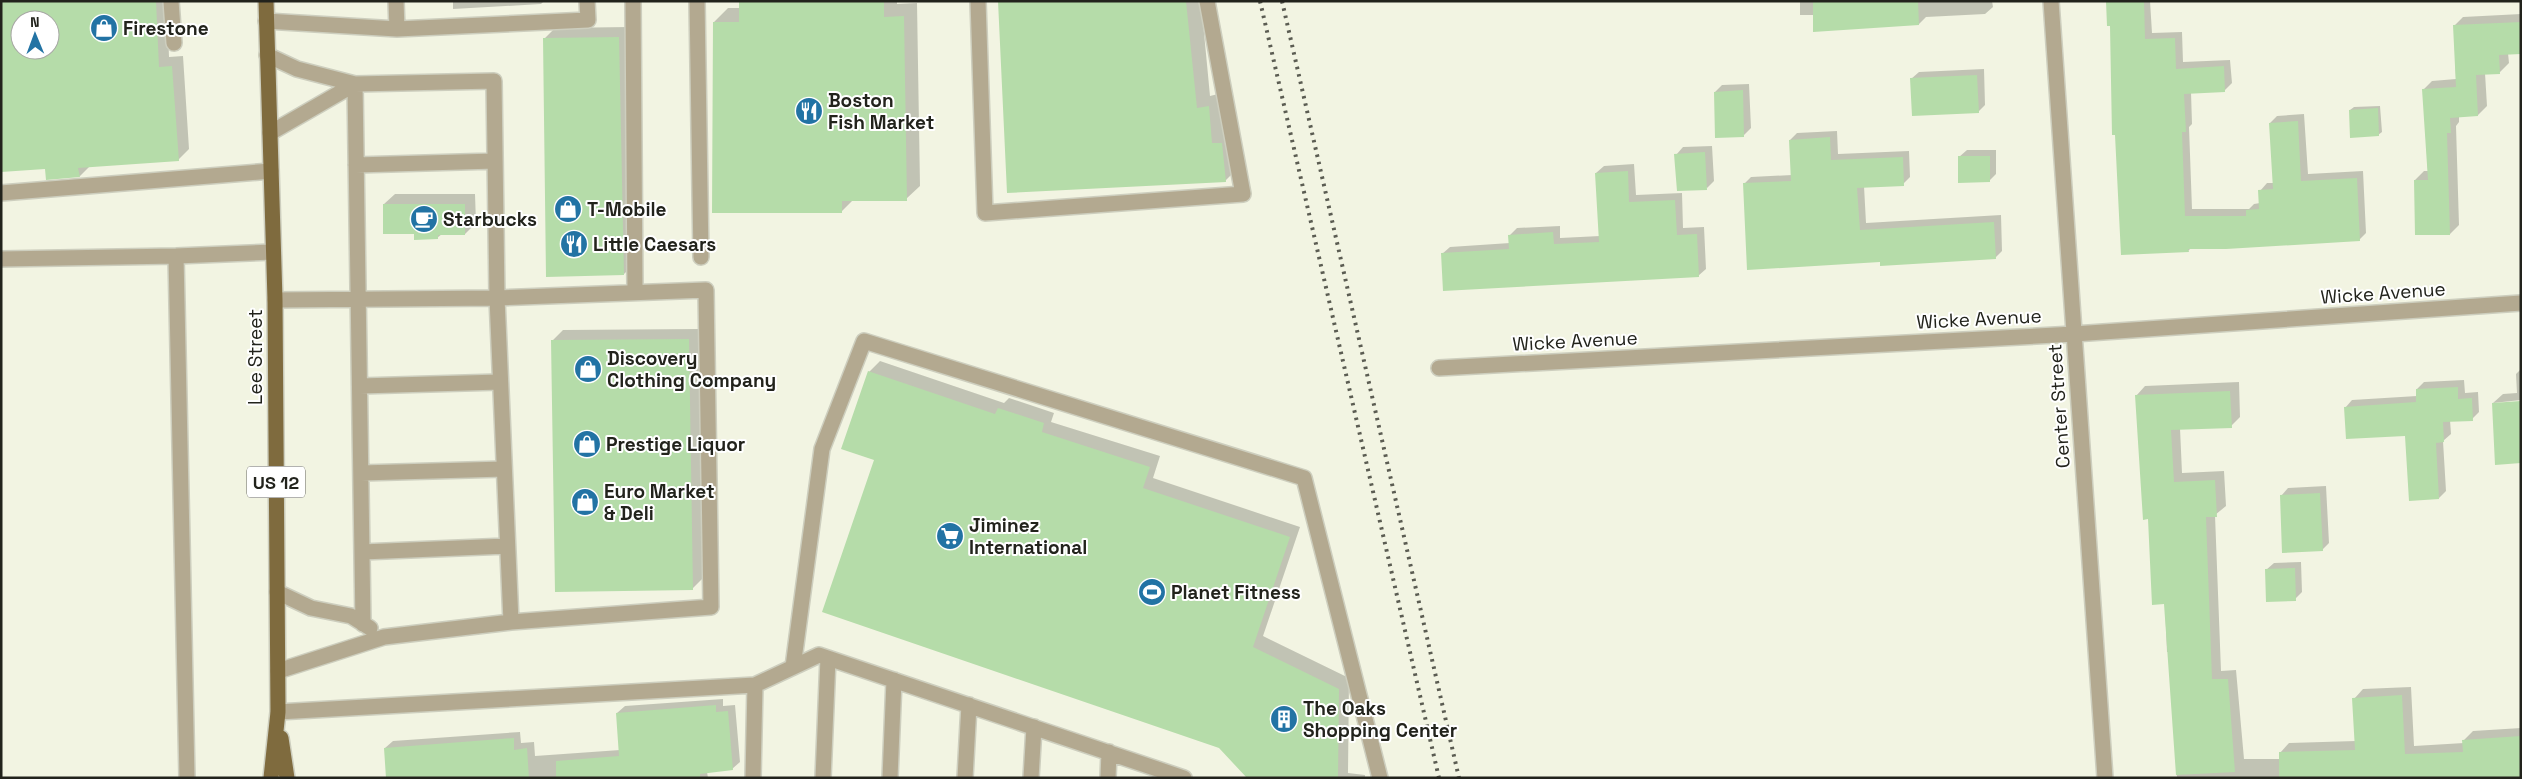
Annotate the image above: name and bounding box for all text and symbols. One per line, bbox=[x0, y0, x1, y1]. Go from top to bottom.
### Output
north arrow bbox=[10, 10, 60, 60]
text: N bbox=[30, 13, 40, 31]
shop icon: Firestone bbox=[89, 13, 119, 43]
place label: Firestone bbox=[123, 16, 209, 41]
place label: Boston Fish Market bbox=[828, 88, 934, 135]
restaurant icon: Boston Fish Market bbox=[794, 96, 824, 126]
shop icon: T-Mobile bbox=[553, 194, 583, 224]
place label: T-Mobile bbox=[587, 197, 667, 222]
cafe icon: Starbucks bbox=[409, 204, 439, 234]
place label: Starbucks bbox=[443, 207, 537, 232]
restaurant icon: Little Caesars bbox=[559, 229, 589, 259]
place label: Little Caesars bbox=[593, 232, 716, 257]
street label: Wicke Avenue bbox=[2320, 276, 2446, 310]
street label: Wicke Avenue bbox=[1916, 303, 2042, 335]
street label: Lee Street bbox=[243, 309, 268, 405]
street label: Wicke Avenue bbox=[1512, 325, 1638, 357]
street label: Center Street bbox=[2042, 343, 2076, 469]
place label: Discovery Clothing Company bbox=[607, 346, 776, 393]
shop icon: Discovery Clothing Company bbox=[573, 354, 603, 384]
shop icon: Prestige Liquor bbox=[572, 429, 602, 459]
place label: Prestige Liquor bbox=[606, 432, 745, 457]
road number: US 12 bbox=[247, 467, 305, 498]
place label: Euro Market & Deli bbox=[604, 479, 715, 526]
shop icon: Euro Market & Deli bbox=[570, 487, 600, 517]
place label: Jiminez International bbox=[969, 513, 1087, 560]
supermarket icon: Jiminez International bbox=[935, 521, 965, 551]
sports icon: Planet Fitness bbox=[1137, 577, 1167, 607]
place label: Planet Fitness bbox=[1171, 580, 1301, 605]
place label: The Oaks Shopping Center bbox=[1303, 696, 1457, 743]
building icon: The Oaks Shopping Center bbox=[1269, 704, 1299, 734]

